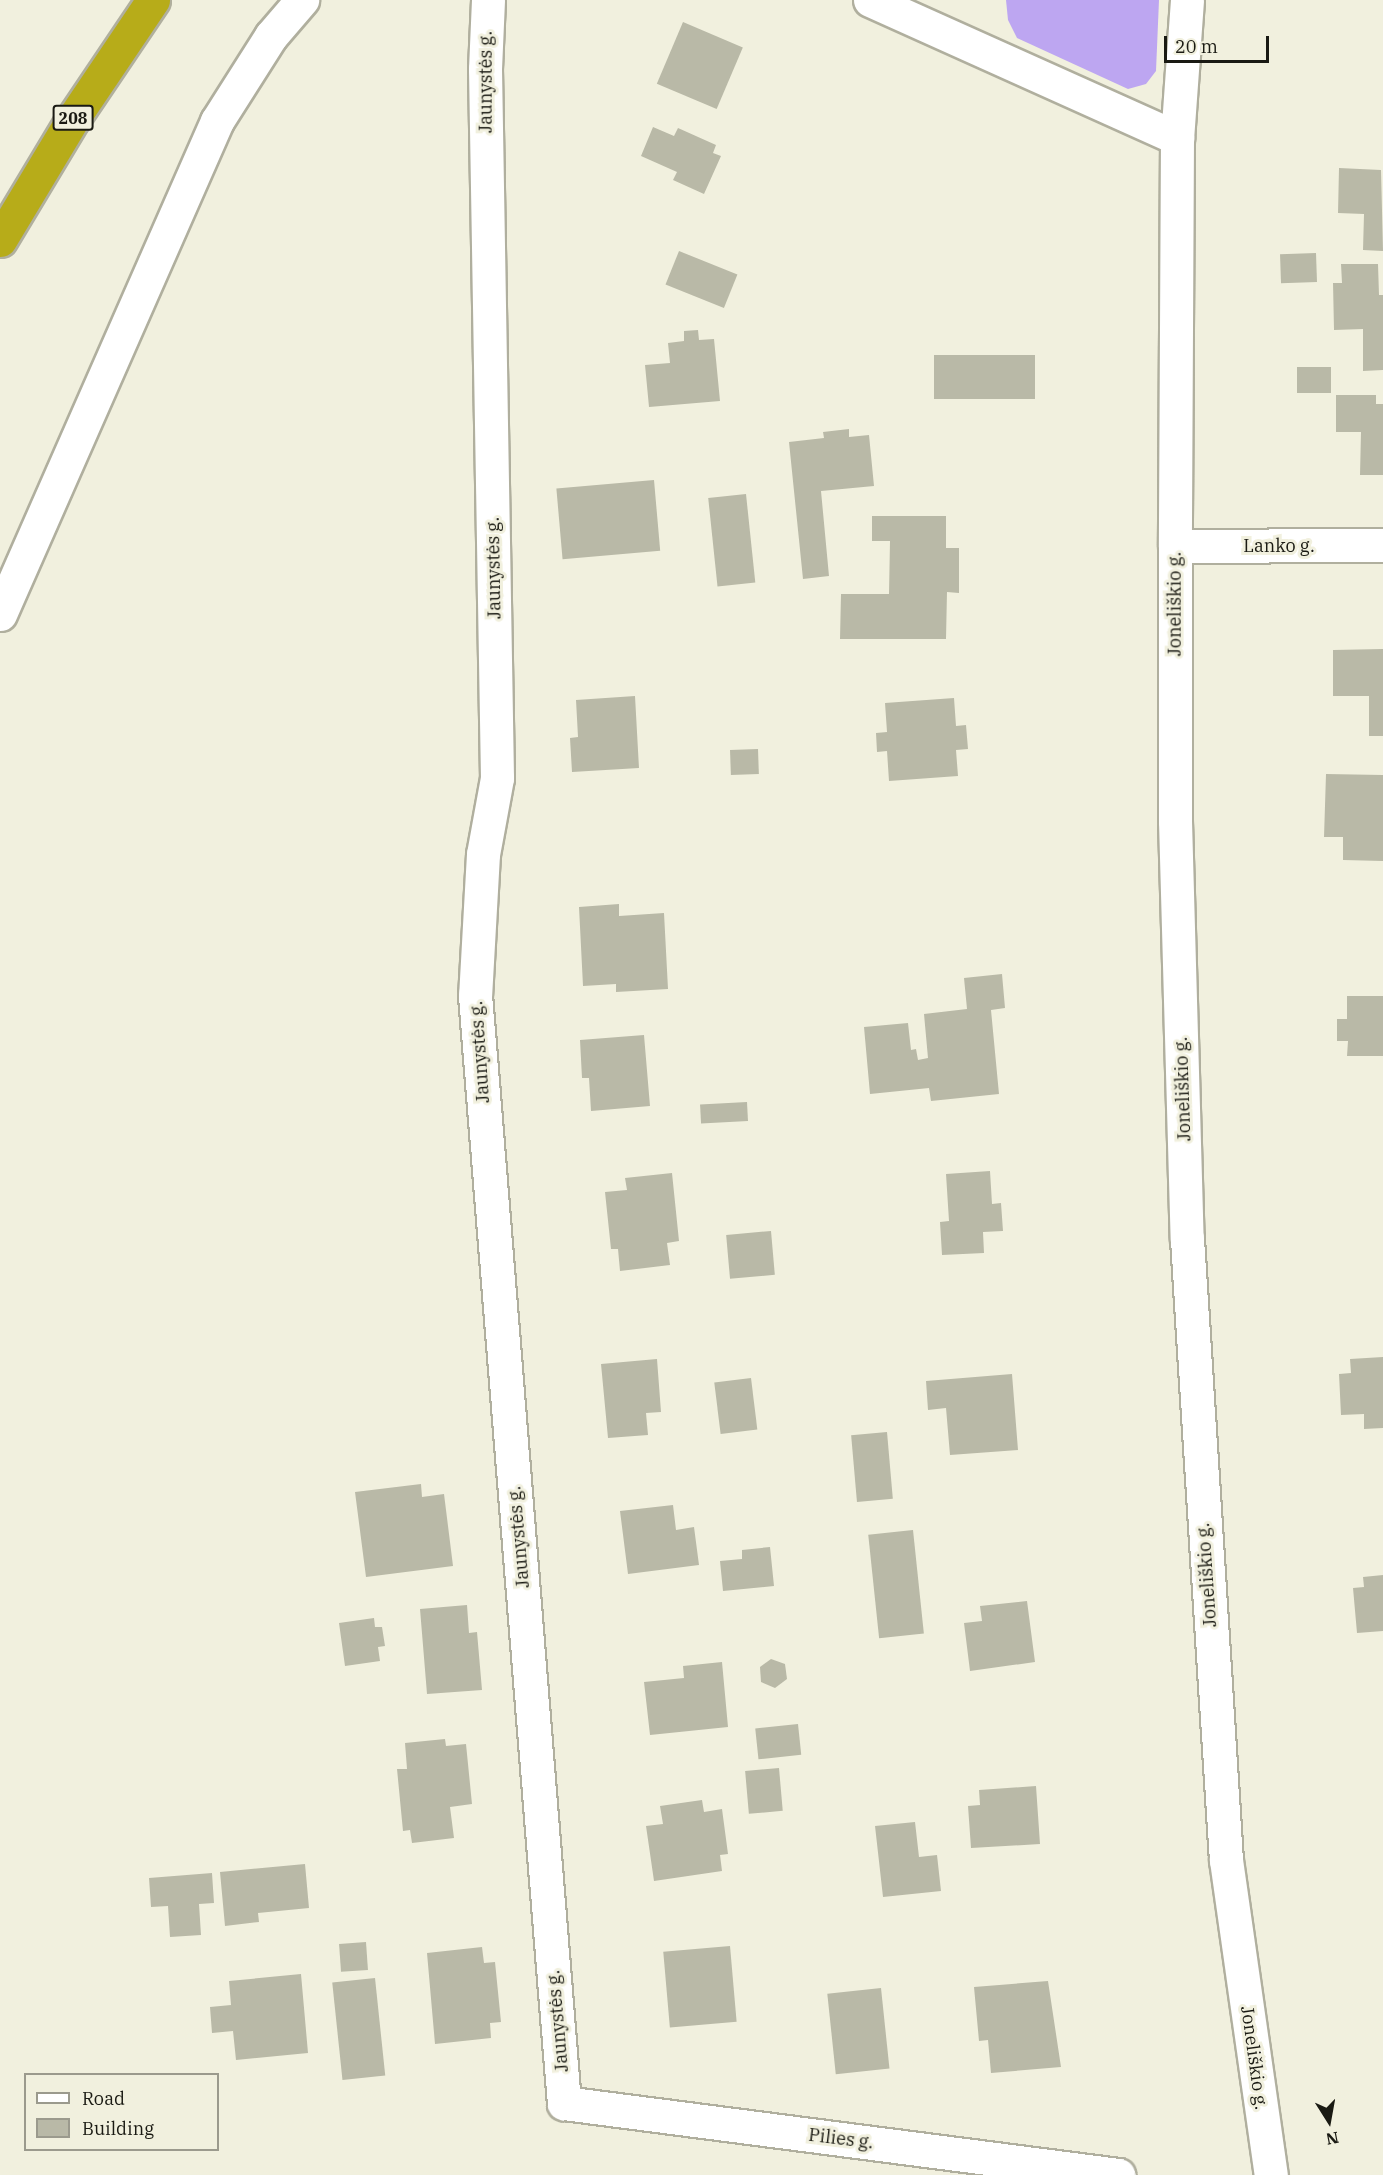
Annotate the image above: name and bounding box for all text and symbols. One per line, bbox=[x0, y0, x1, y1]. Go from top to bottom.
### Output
scale bar bbox=[1167, 24, 1272, 62]
street label: Jaunystės g. bbox=[475, 31, 497, 133]
text: 20 m bbox=[1175, 35, 1218, 58]
road number: 208 bbox=[52, 105, 94, 131]
street label: Jaunystės g. bbox=[482, 517, 506, 619]
street label: Lanko g. bbox=[1243, 535, 1315, 557]
street label: Joneliškio g. bbox=[1164, 552, 1186, 656]
street label: Jaunystės g. bbox=[466, 1000, 494, 1104]
street label: Joneliškio g. bbox=[1170, 1036, 1196, 1142]
street label: Jaunystės g. bbox=[504, 1485, 534, 1589]
street label: Joneliškio g. bbox=[1193, 1522, 1221, 1628]
street label: Jaunystės g. bbox=[543, 1969, 573, 2073]
street label: Joneliškio g. bbox=[1236, 2005, 1272, 2111]
legend bbox=[24, 2073, 219, 2151]
text: Road bbox=[82, 2087, 125, 2110]
north arrow bbox=[1299, 2091, 1359, 2151]
text: Building bbox=[82, 2117, 154, 2140]
street label: Pilies g. bbox=[807, 2124, 875, 2154]
text: N bbox=[1324, 2128, 1341, 2150]

